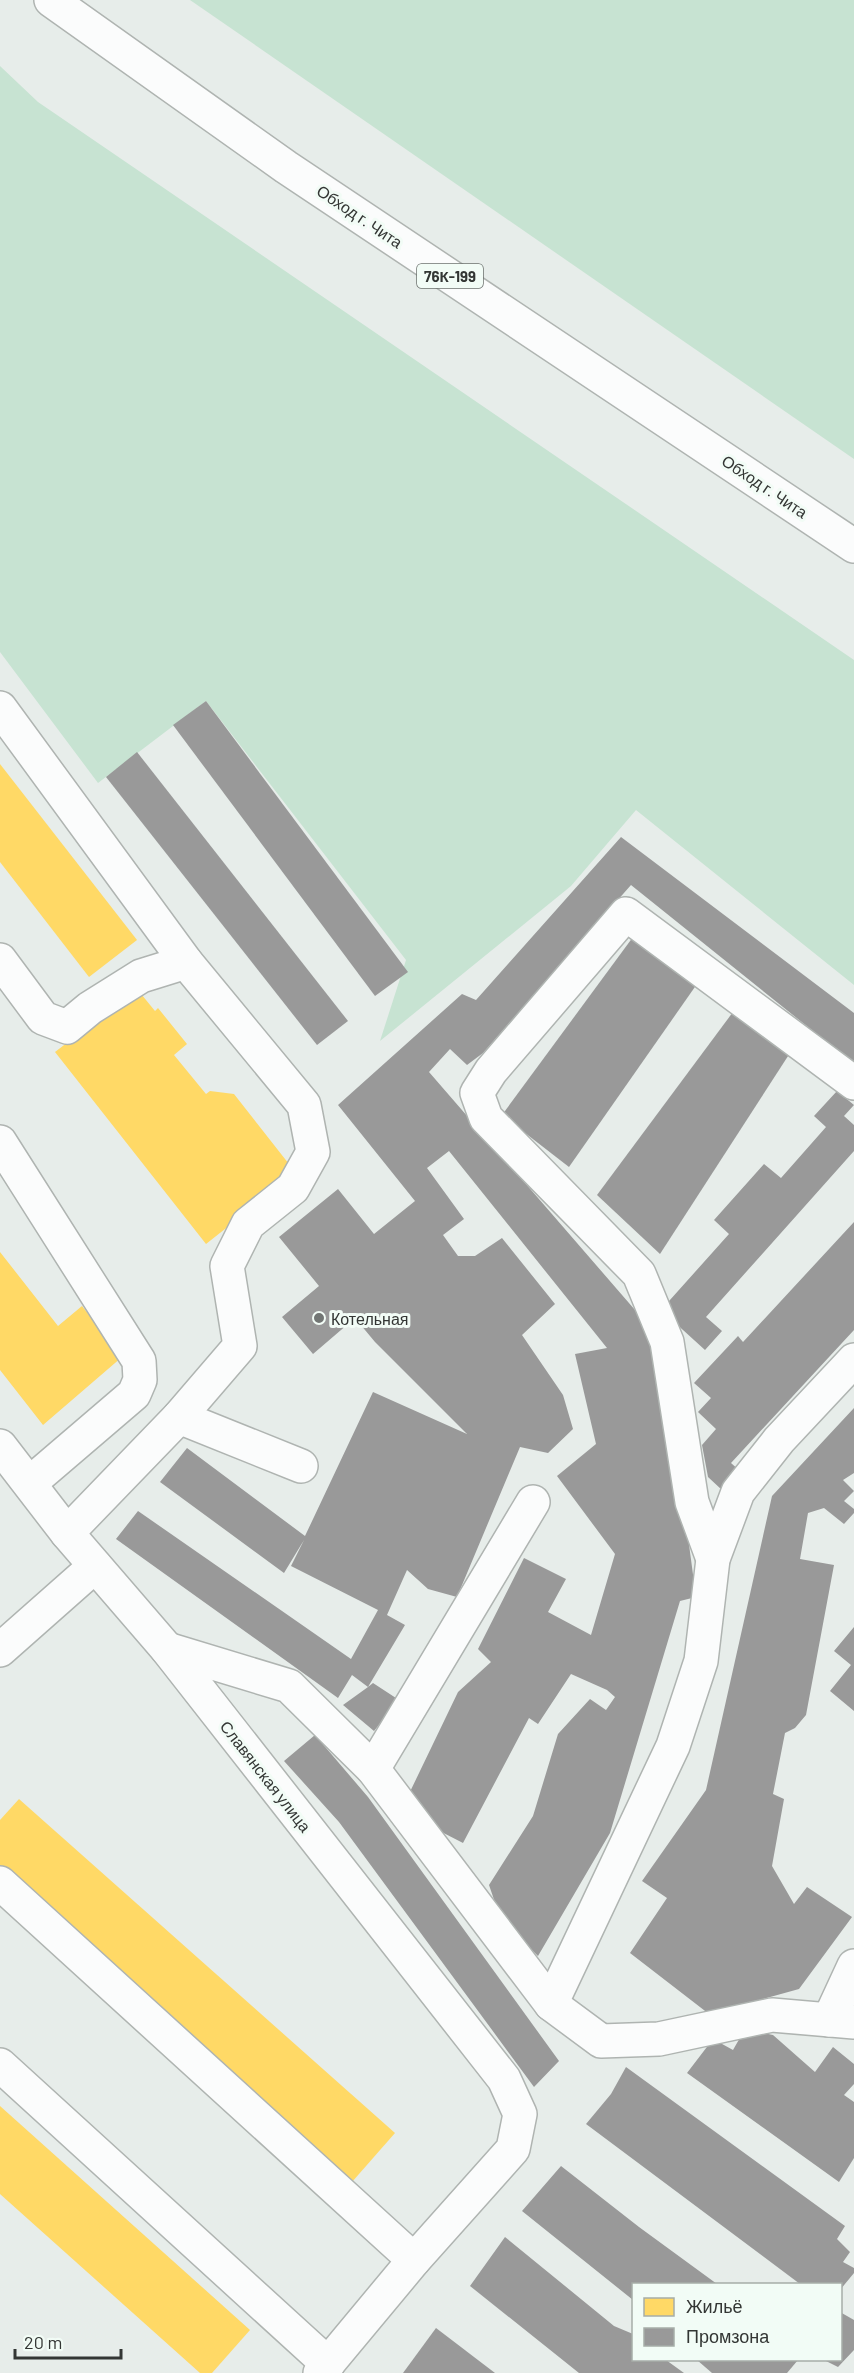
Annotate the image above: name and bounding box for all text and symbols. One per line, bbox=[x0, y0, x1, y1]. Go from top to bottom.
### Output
street label: Обход г. Чита bbox=[314, 180, 406, 252]
road number: 76К-199 bbox=[417, 264, 483, 288]
street label: Обход г. Чита bbox=[719, 450, 811, 522]
place label: Котельная bbox=[331, 1309, 408, 1328]
marker: Котельная bbox=[312, 1311, 326, 1325]
street label: Славянская улица bbox=[217, 1717, 315, 1835]
legend bbox=[632, 2283, 842, 2361]
text: Жильё bbox=[686, 2295, 743, 2317]
scale bar bbox=[15, 2322, 122, 2360]
text: Промзона bbox=[686, 2325, 770, 2347]
text: 20 m bbox=[24, 2331, 62, 2353]

